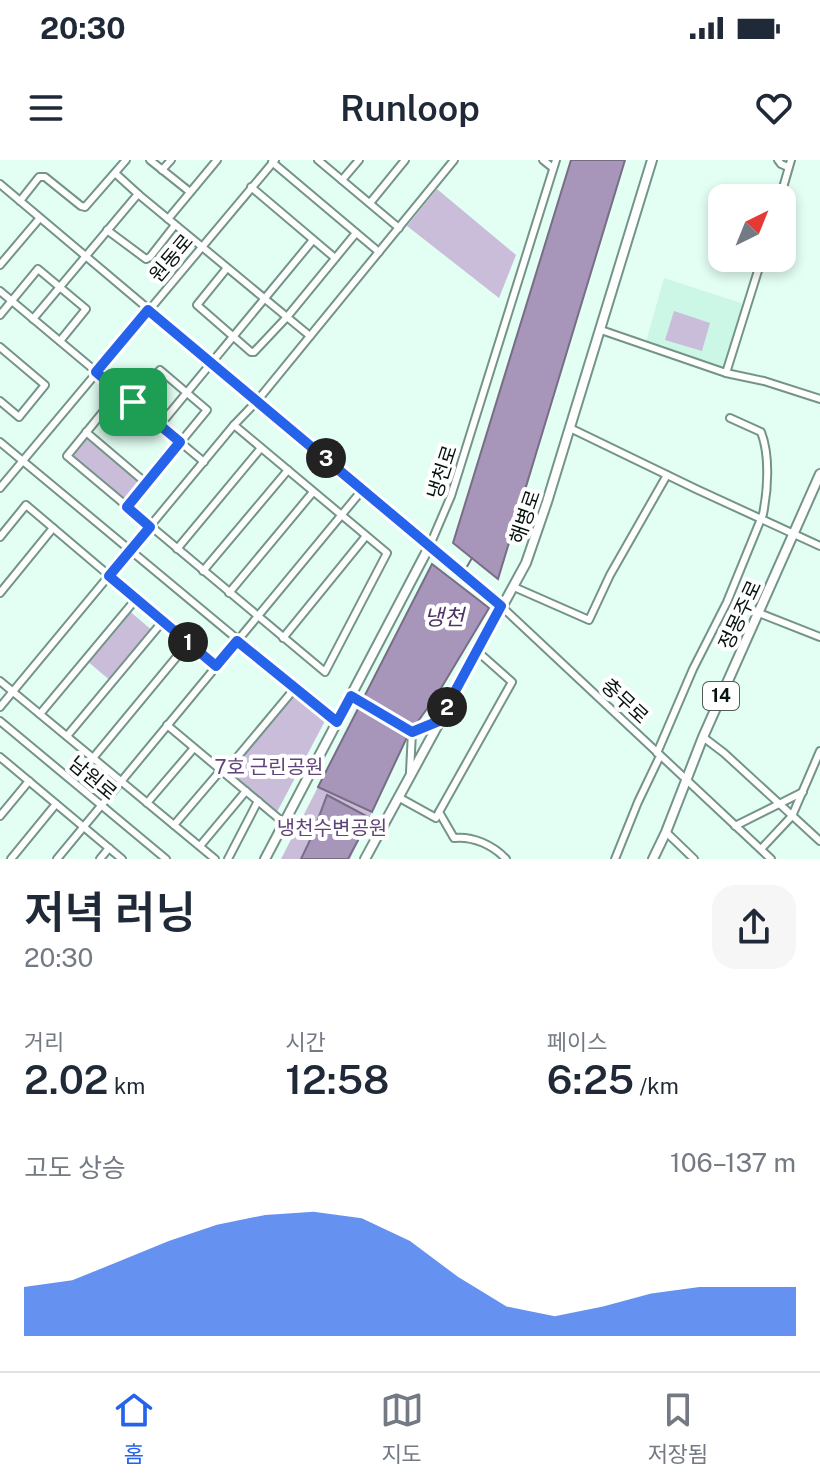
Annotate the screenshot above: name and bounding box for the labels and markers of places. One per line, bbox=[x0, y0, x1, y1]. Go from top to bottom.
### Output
pin bbox=[99, 368, 167, 436]
pin: 3 bbox=[306, 438, 346, 478]
pin: 1 bbox=[168, 622, 208, 662]
pin: 2 bbox=[427, 687, 467, 727]

